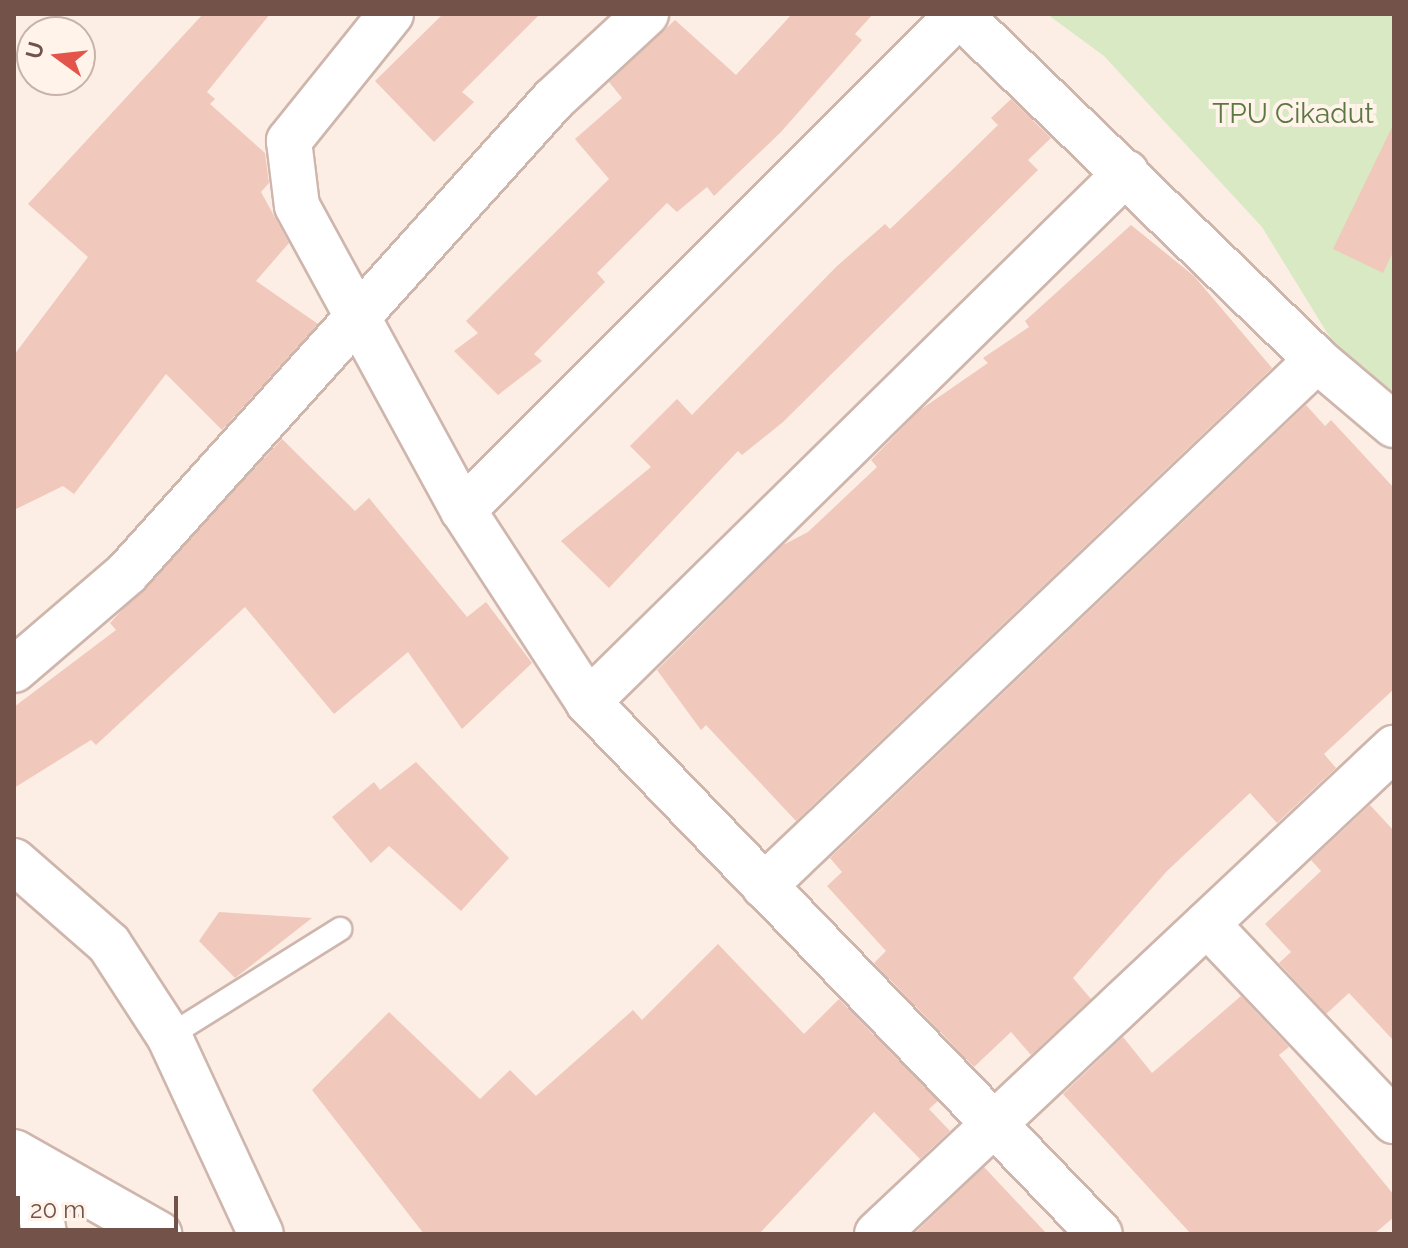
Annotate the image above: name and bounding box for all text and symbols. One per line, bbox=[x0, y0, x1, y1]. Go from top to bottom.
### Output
north arrow bbox=[16, 16, 96, 96]
text: U bbox=[20, 39, 49, 62]
park label: TPU Cikadut bbox=[1212, 97, 1374, 131]
scale bar bbox=[20, 1180, 182, 1230]
text: 20 m bbox=[30, 1195, 85, 1224]

